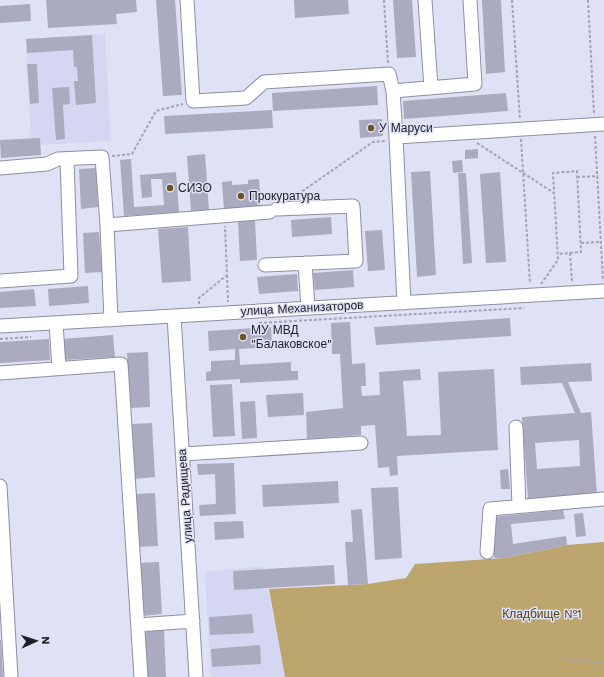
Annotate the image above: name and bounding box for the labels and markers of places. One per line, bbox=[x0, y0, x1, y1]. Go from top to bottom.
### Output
place label: У Маруси bbox=[379, 121, 433, 135]
marker: У Маруси bbox=[366, 123, 376, 133]
place label: СИЗО bbox=[178, 181, 212, 195]
marker: СИЗО bbox=[165, 183, 175, 193]
place label: Прокуратура bbox=[249, 189, 320, 203]
marker: Прокуратура bbox=[236, 191, 246, 201]
place label: МУ МВД "Балаковское" bbox=[251, 323, 332, 351]
marker: МУ МВД "Балаковское" bbox=[238, 332, 248, 342]

